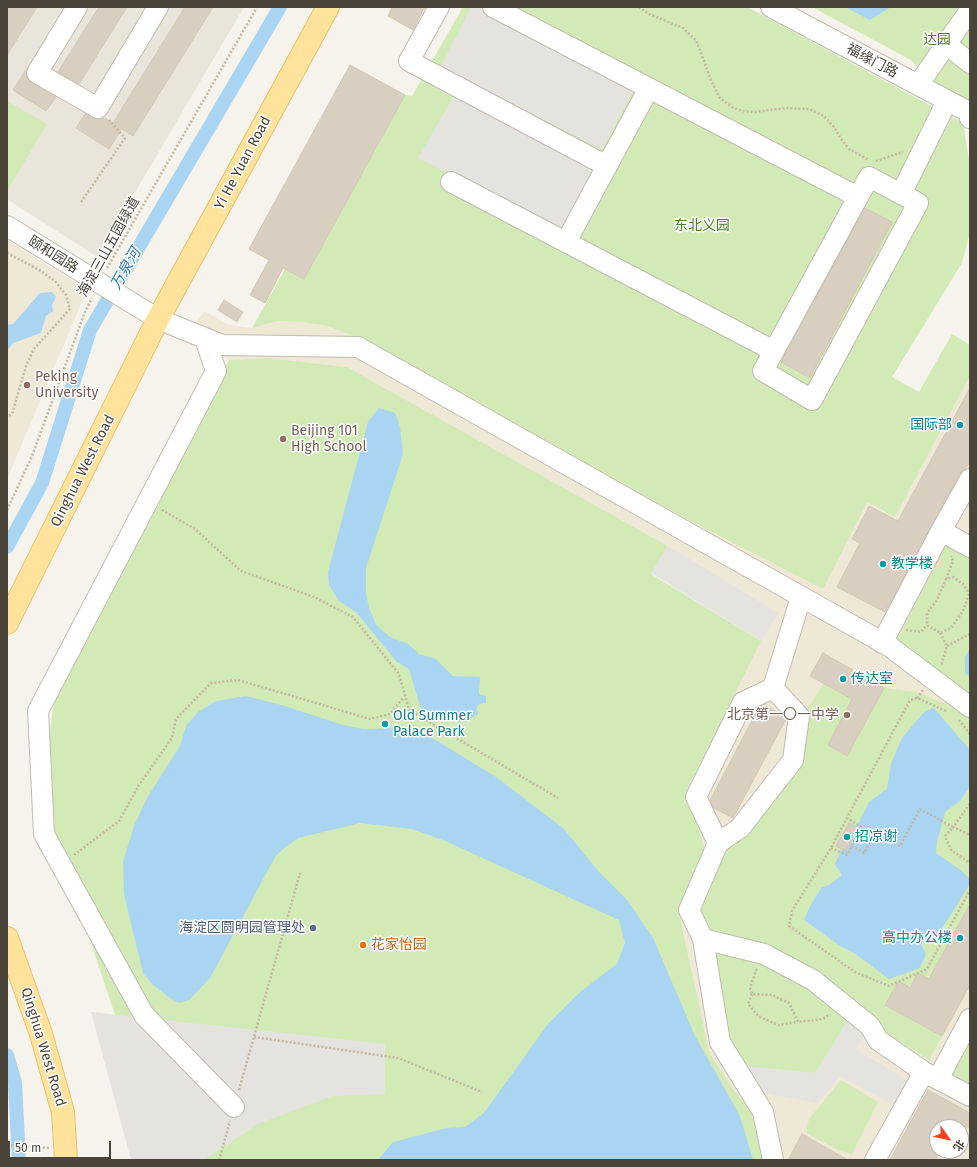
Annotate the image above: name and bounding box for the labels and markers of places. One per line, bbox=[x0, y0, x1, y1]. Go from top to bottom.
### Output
place label: Peking University bbox=[35, 369, 98, 402]
marker: Peking University bbox=[22, 380, 32, 390]
place label: 国际部 bbox=[910, 417, 952, 433]
marker: 国际部 bbox=[955, 420, 965, 430]
place label: Beijing 101 High School bbox=[291, 423, 367, 456]
marker: Beijing 101 High School bbox=[278, 434, 288, 444]
place label: 教学楼 bbox=[891, 556, 933, 572]
marker: 教学楼 bbox=[878, 559, 888, 569]
place label: 传达室 bbox=[851, 671, 893, 687]
marker: 传达室 bbox=[838, 674, 848, 684]
place label: 北京第一〇一中学 bbox=[727, 707, 839, 723]
place label: Old Summer Palace Park bbox=[393, 708, 472, 740]
marker: 北京第一〇一中学 bbox=[842, 710, 852, 720]
marker: Old Summer Palace Park bbox=[380, 719, 390, 729]
place label: 招凉谢 bbox=[855, 829, 897, 845]
marker: 招凉谢 bbox=[842, 832, 852, 842]
place label: 海淀区圆明园管理处 bbox=[179, 920, 305, 936]
marker: 海淀区圆明园管理处 bbox=[308, 923, 318, 933]
place label: 高中办公楼 bbox=[882, 930, 952, 946]
marker: 高中办公楼 bbox=[955, 933, 965, 943]
place label: 花家怡园 bbox=[371, 937, 427, 953]
marker: 花家怡园 bbox=[358, 940, 368, 950]

